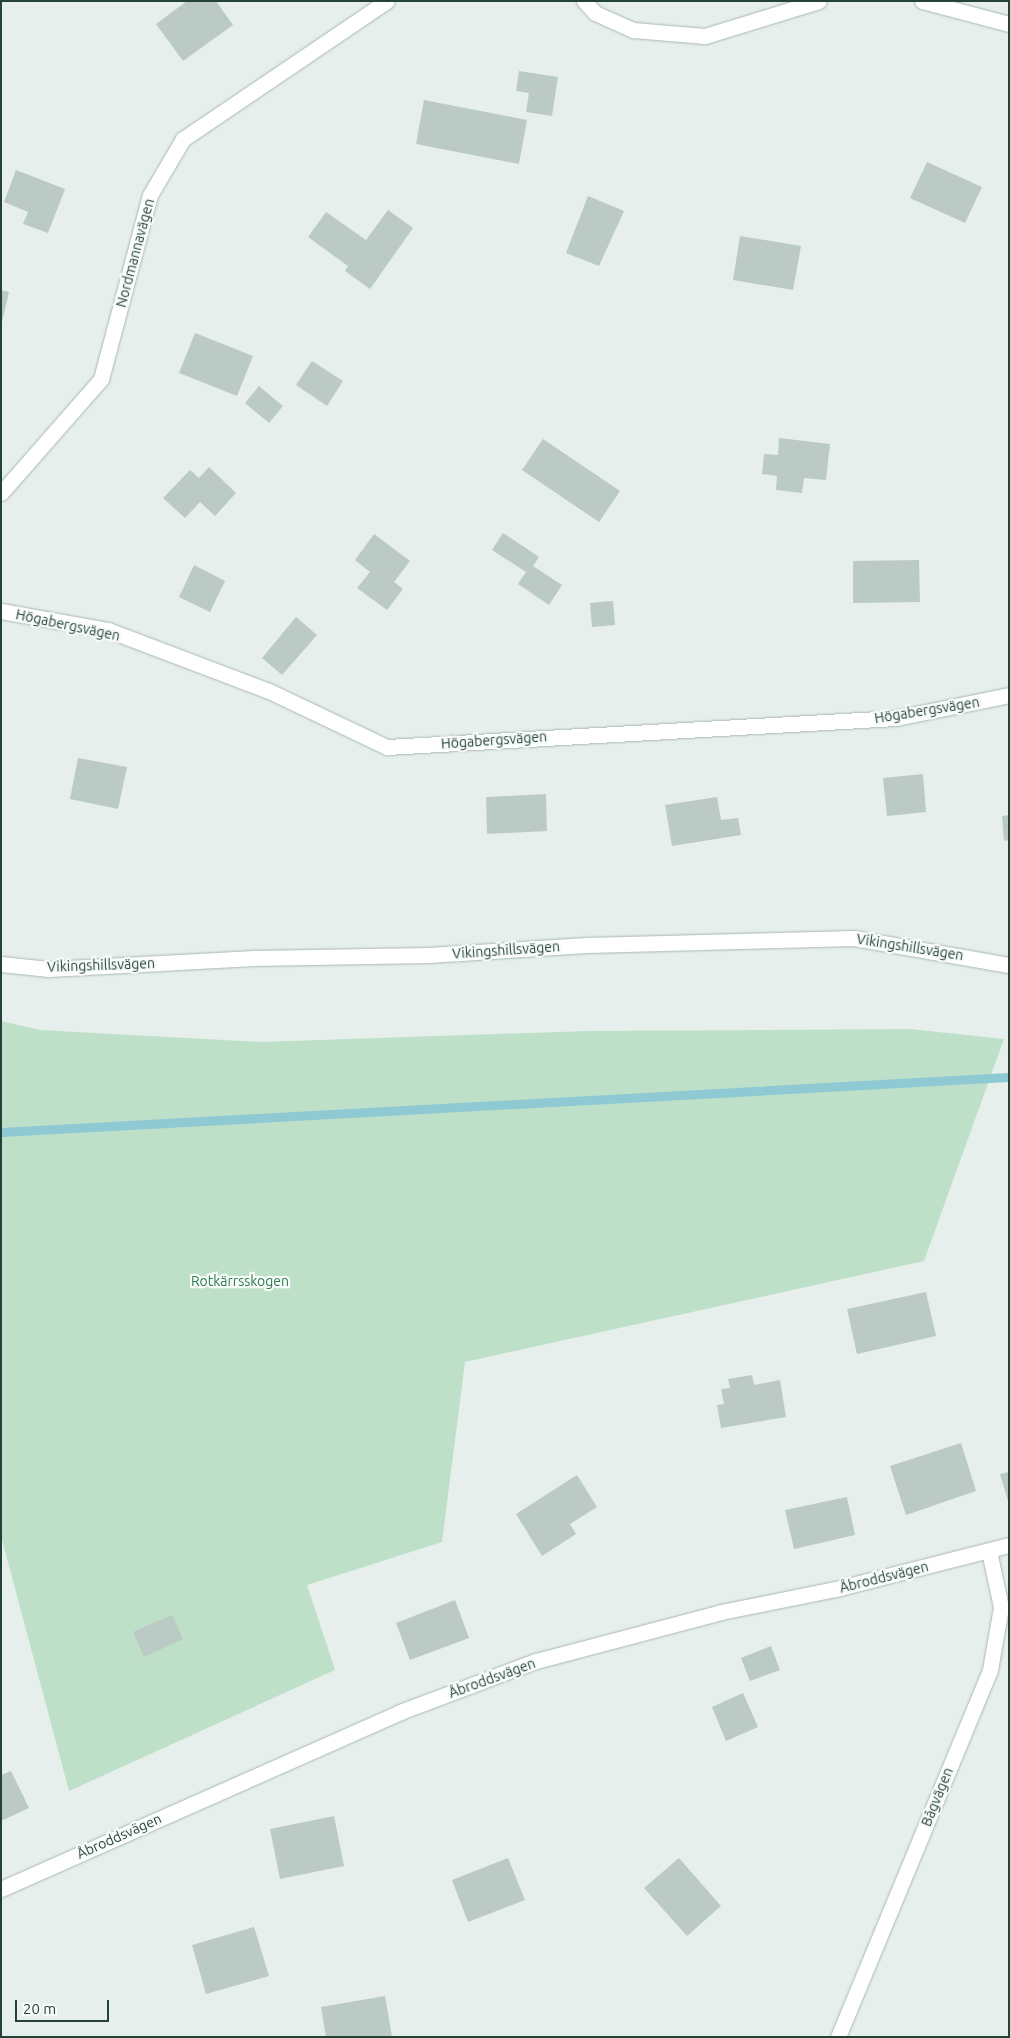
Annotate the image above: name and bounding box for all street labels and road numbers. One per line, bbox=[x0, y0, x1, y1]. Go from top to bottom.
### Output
street label: Nordmannavägen bbox=[112, 197, 158, 309]
street label: Högabergsvägen bbox=[14, 606, 122, 644]
street label: Högabergsvägen bbox=[873, 693, 981, 727]
street label: Högabergsvägen bbox=[440, 728, 548, 752]
street label: Vikingshillsvägen bbox=[855, 930, 965, 964]
street label: Vikingshillsvägen bbox=[452, 938, 560, 962]
street label: Vikingshillsvägen bbox=[47, 955, 155, 975]
street label: Åbroddsvägen bbox=[838, 1558, 930, 1596]
street label: Åbroddsvägen bbox=[446, 1655, 538, 1701]
street label: Bågvägen bbox=[918, 1765, 956, 1829]
street label: Åbroddsvägen bbox=[74, 1810, 164, 1862]

